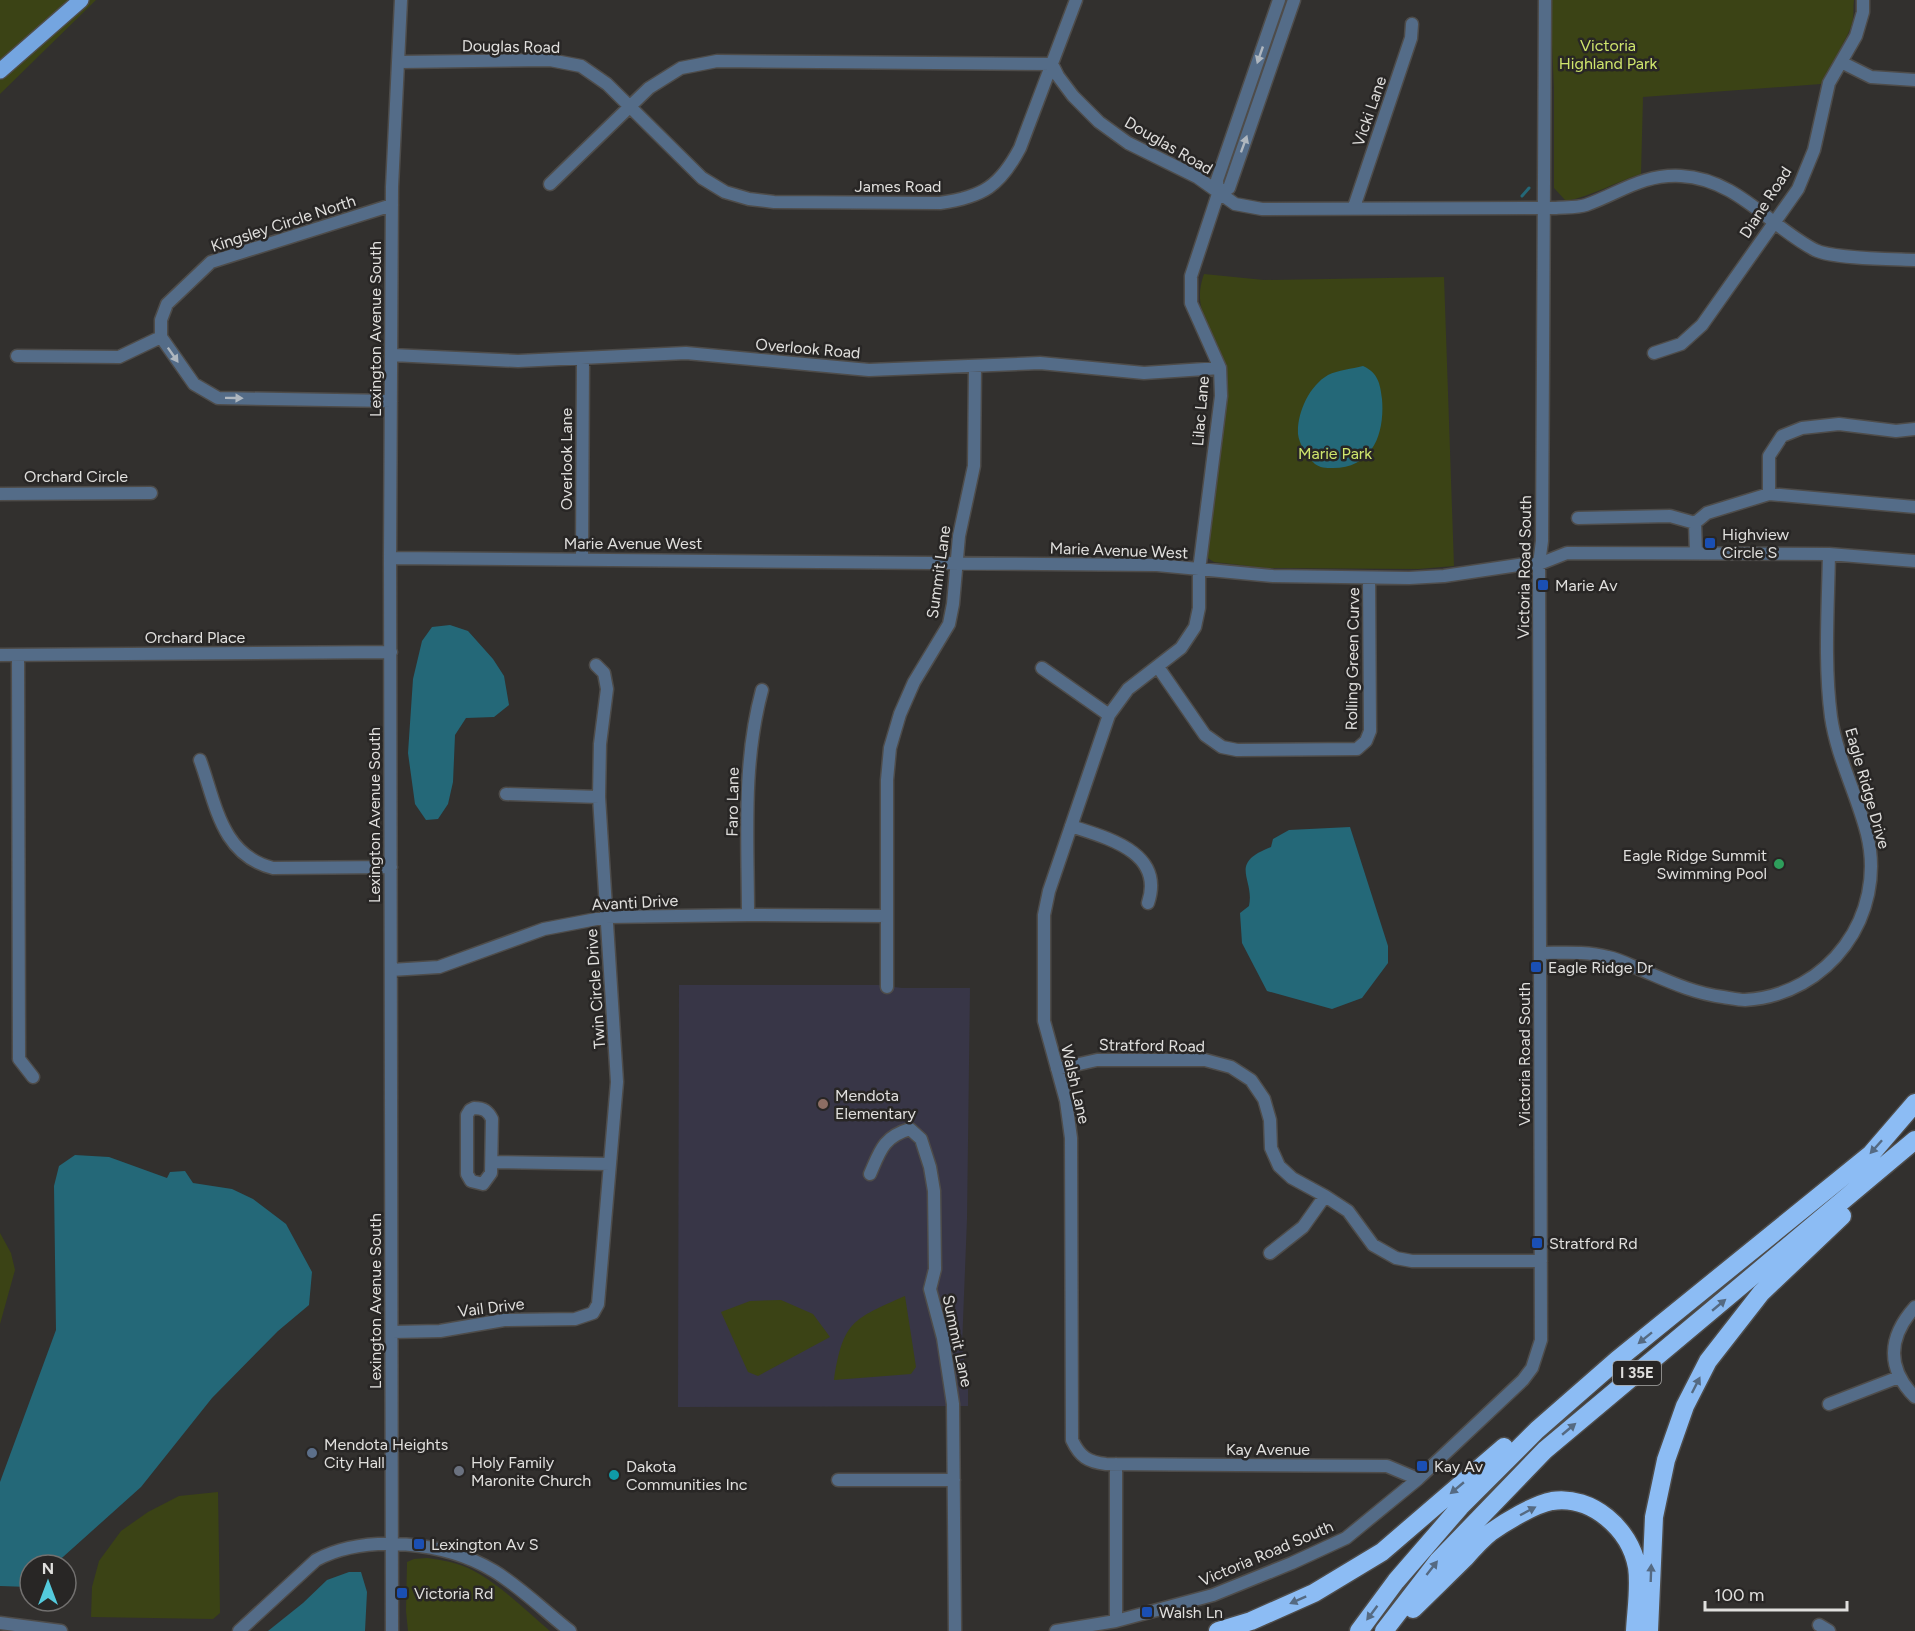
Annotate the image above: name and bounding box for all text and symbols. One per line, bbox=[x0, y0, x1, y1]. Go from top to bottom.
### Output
street label: Douglas Road bbox=[462, 36, 560, 57]
park label: Victoria Highland Park bbox=[1559, 36, 1657, 73]
one-way arrow bbox=[1255, 46, 1264, 64]
street label: Vicki Lane bbox=[1349, 73, 1390, 149]
street label: Douglas Road bbox=[1121, 113, 1216, 178]
one-way arrow bbox=[1240, 135, 1250, 153]
street label: Diane Road bbox=[1735, 163, 1796, 242]
street label: James Road bbox=[855, 177, 942, 196]
street label: Kingsley Circle North bbox=[208, 191, 358, 256]
street label: Lexington Avenue South bbox=[366, 241, 385, 417]
street label: Overlook Road bbox=[755, 334, 861, 363]
one-way arrow bbox=[167, 346, 179, 362]
street label: Lilac Lane bbox=[1188, 375, 1213, 447]
one-way arrow bbox=[225, 393, 244, 403]
street label: Overlook Lane bbox=[557, 407, 576, 510]
park label: Marie Park bbox=[1298, 444, 1372, 463]
street label: Orchard Circle bbox=[24, 467, 128, 486]
street label: Victoria Road South bbox=[1514, 495, 1535, 639]
street label: Summit Lane bbox=[923, 524, 954, 620]
place label: Highview Circle S bbox=[1722, 525, 1789, 562]
street label: Marie Avenue West bbox=[564, 534, 702, 553]
marker: Highview Circle S bbox=[1703, 536, 1717, 550]
street label: Marie Avenue West bbox=[1049, 539, 1189, 562]
place label: Marie Av bbox=[1555, 576, 1618, 595]
marker: Marie Av bbox=[1536, 578, 1550, 592]
street label: Rolling Green Curve bbox=[1342, 587, 1363, 731]
street label: Orchard Place bbox=[145, 628, 246, 647]
street label: Eagle Ridge Drive bbox=[1841, 725, 1894, 851]
street label: Lexington Avenue South bbox=[365, 727, 384, 903]
street label: Faro Lane bbox=[722, 767, 743, 837]
place label: Eagle Ridge Summit Swimming Pool bbox=[1623, 846, 1767, 883]
marker: Eagle Ridge Summit Swimming Pool bbox=[1772, 857, 1786, 871]
street label: Avanti Drive bbox=[591, 891, 679, 914]
street label: Twin Circle Drive bbox=[582, 928, 609, 1050]
place label: Eagle Ridge Dr bbox=[1548, 958, 1653, 977]
marker: Eagle Ridge Dr bbox=[1529, 960, 1543, 974]
street label: Victoria Road South bbox=[1515, 982, 1534, 1126]
street label: Stratford Road bbox=[1099, 1035, 1205, 1056]
street label: Walsh Lane bbox=[1057, 1043, 1094, 1126]
place label: Mendota Elementary bbox=[835, 1086, 917, 1123]
marker: Mendota Elementary bbox=[816, 1097, 830, 1111]
one-way arrow bbox=[1869, 1140, 1883, 1155]
street label: Lexington Avenue South bbox=[366, 1213, 385, 1389]
place label: Stratford Rd bbox=[1549, 1234, 1638, 1253]
marker: Stratford Rd bbox=[1530, 1236, 1544, 1250]
street label: Summit Lane bbox=[938, 1293, 977, 1389]
street label: Vail Drive bbox=[457, 1294, 526, 1321]
one-way arrow bbox=[1711, 1298, 1727, 1311]
one-way arrow bbox=[1638, 1331, 1653, 1344]
road number: I 35E bbox=[1613, 1361, 1661, 1385]
one-way arrow bbox=[1691, 1376, 1701, 1393]
one-way arrow bbox=[1562, 1424, 1577, 1436]
place label: Mendota Heights City Hall bbox=[324, 1435, 448, 1472]
street label: Kay Avenue bbox=[1226, 1440, 1310, 1459]
marker: Mendota Heights City Hall bbox=[305, 1446, 319, 1460]
place label: Holy Family Maronite Church bbox=[471, 1453, 591, 1490]
place label: Dakota Communities Inc bbox=[626, 1457, 748, 1494]
place label: Kay Av bbox=[1434, 1457, 1484, 1476]
marker: Kay Av bbox=[1415, 1459, 1429, 1473]
marker: Holy Family Maronite Church bbox=[452, 1464, 466, 1478]
marker: Dakota Communities Inc bbox=[607, 1468, 621, 1482]
one-way arrow bbox=[1450, 1481, 1465, 1494]
one-way arrow bbox=[1520, 1506, 1537, 1516]
street label: Victoria Road South bbox=[1196, 1517, 1336, 1590]
place label: Lexington Av S bbox=[431, 1535, 539, 1554]
marker: Lexington Av S bbox=[412, 1537, 426, 1551]
north arrow bbox=[18, 1553, 78, 1613]
text: N bbox=[42, 1559, 54, 1578]
one-way arrow bbox=[1426, 1560, 1438, 1575]
one-way arrow bbox=[1646, 1563, 1655, 1582]
scale bar bbox=[1705, 1574, 1848, 1612]
place label: Victoria Rd bbox=[414, 1584, 493, 1603]
text: 100 m bbox=[1714, 1584, 1764, 1606]
marker: Victoria Rd bbox=[395, 1586, 409, 1600]
one-way arrow bbox=[1289, 1595, 1307, 1605]
place label: Walsh Ln bbox=[1159, 1603, 1223, 1622]
marker: Walsh Ln bbox=[1140, 1605, 1154, 1619]
one-way arrow bbox=[1367, 1605, 1379, 1620]

